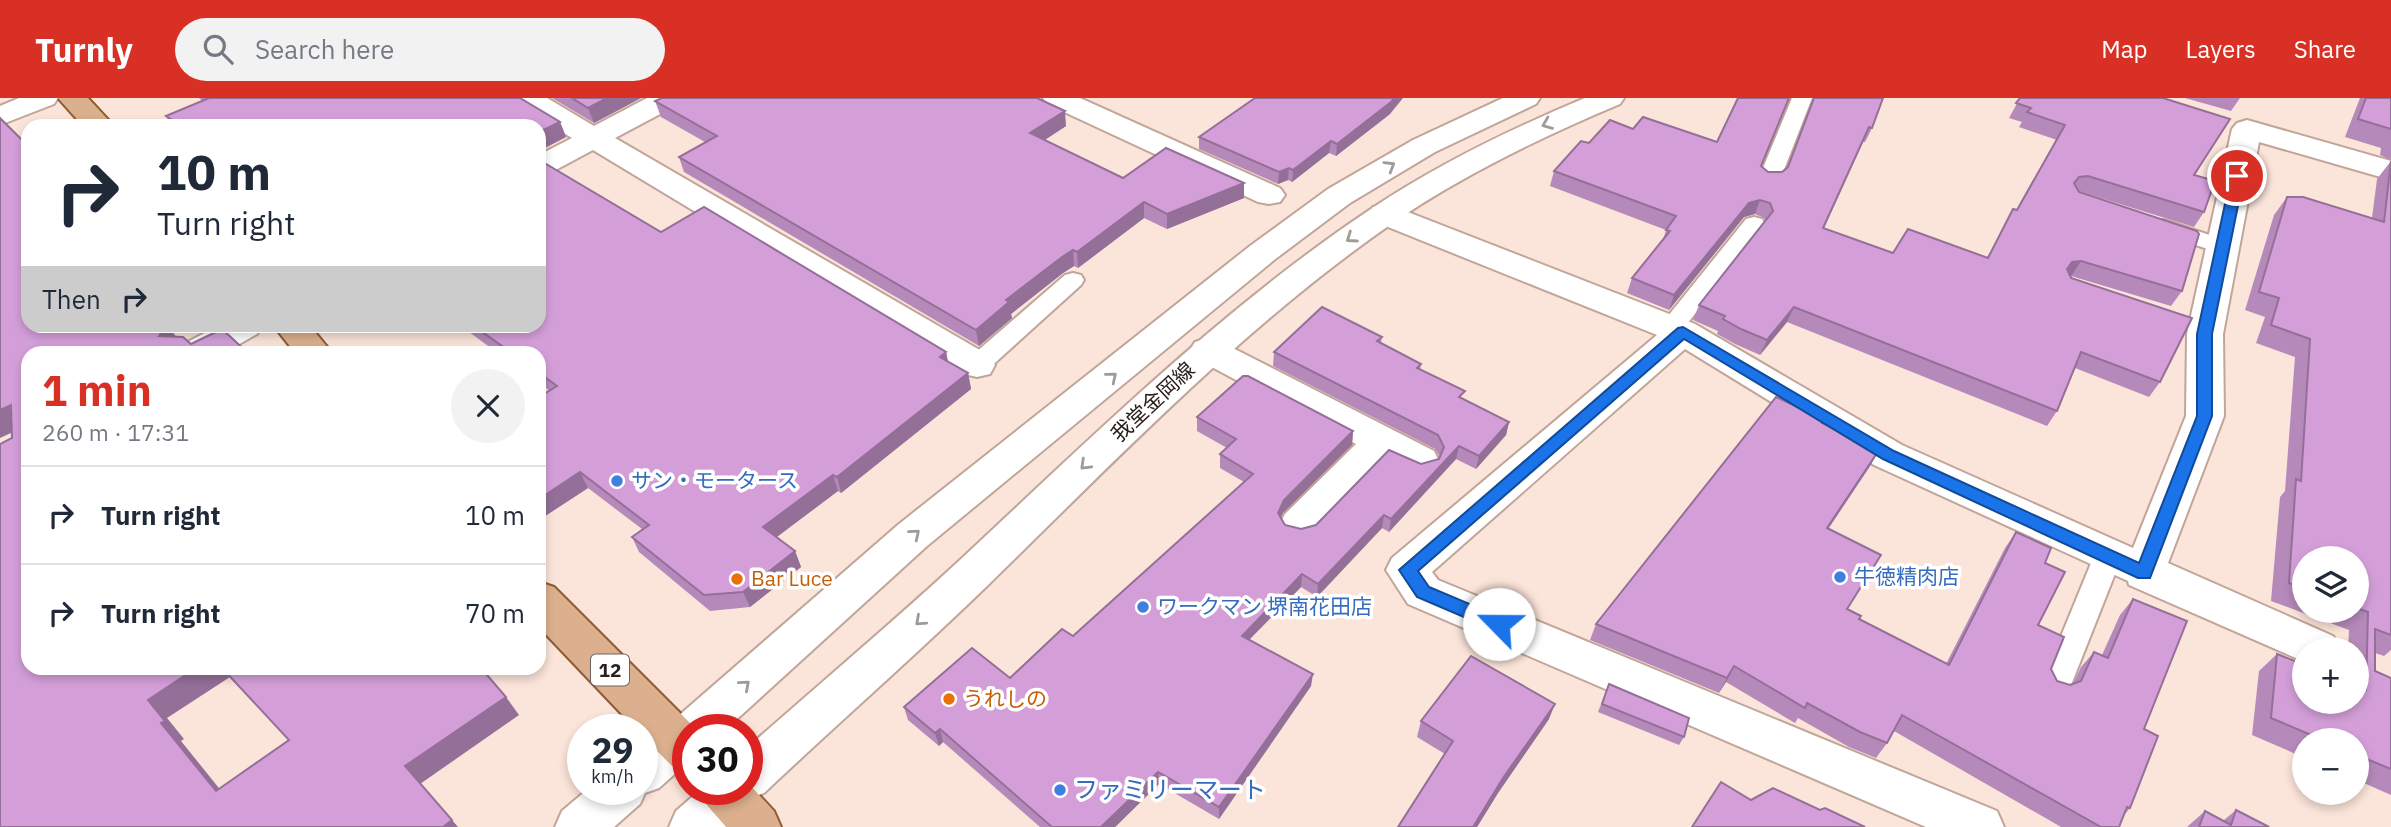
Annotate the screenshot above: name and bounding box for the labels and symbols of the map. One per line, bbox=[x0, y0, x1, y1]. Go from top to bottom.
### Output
one-way arrow bbox=[1542, 115, 1554, 129]
pin bbox=[2207, 146, 2267, 206]
one-way arrow bbox=[1383, 161, 1396, 174]
one-way arrow bbox=[1346, 230, 1359, 242]
street label: 我堂金岡線 bbox=[1104, 355, 1200, 447]
one-way arrow bbox=[1103, 373, 1116, 385]
one-way arrow bbox=[1081, 457, 1093, 469]
place label: サン・モータース bbox=[631, 466, 798, 494]
marker: サン・モータース bbox=[609, 473, 625, 489]
one-way arrow bbox=[906, 530, 919, 542]
place label: 牛徳精肉店 bbox=[1854, 562, 1959, 590]
place label: Bar Luce bbox=[751, 564, 833, 592]
marker: 牛徳精肉店 bbox=[1832, 569, 1848, 585]
marker: Bar Luce bbox=[729, 571, 745, 587]
position arrow bbox=[1462, 587, 1536, 661]
place label: ワークマン 堺南花田店 bbox=[1157, 592, 1372, 620]
marker: ワークマン 堺南花田店 bbox=[1135, 599, 1151, 615]
one-way arrow bbox=[915, 613, 928, 625]
road number: 12 bbox=[591, 654, 629, 685]
one-way arrow bbox=[736, 681, 749, 693]
place label: うれしの bbox=[963, 684, 1047, 712]
marker: うれしの bbox=[941, 691, 957, 707]
speed limit sign: 30 bbox=[672, 714, 763, 805]
place label: ファミリーマート bbox=[1074, 773, 1266, 805]
marker: ファミリーマート bbox=[1052, 782, 1068, 798]

